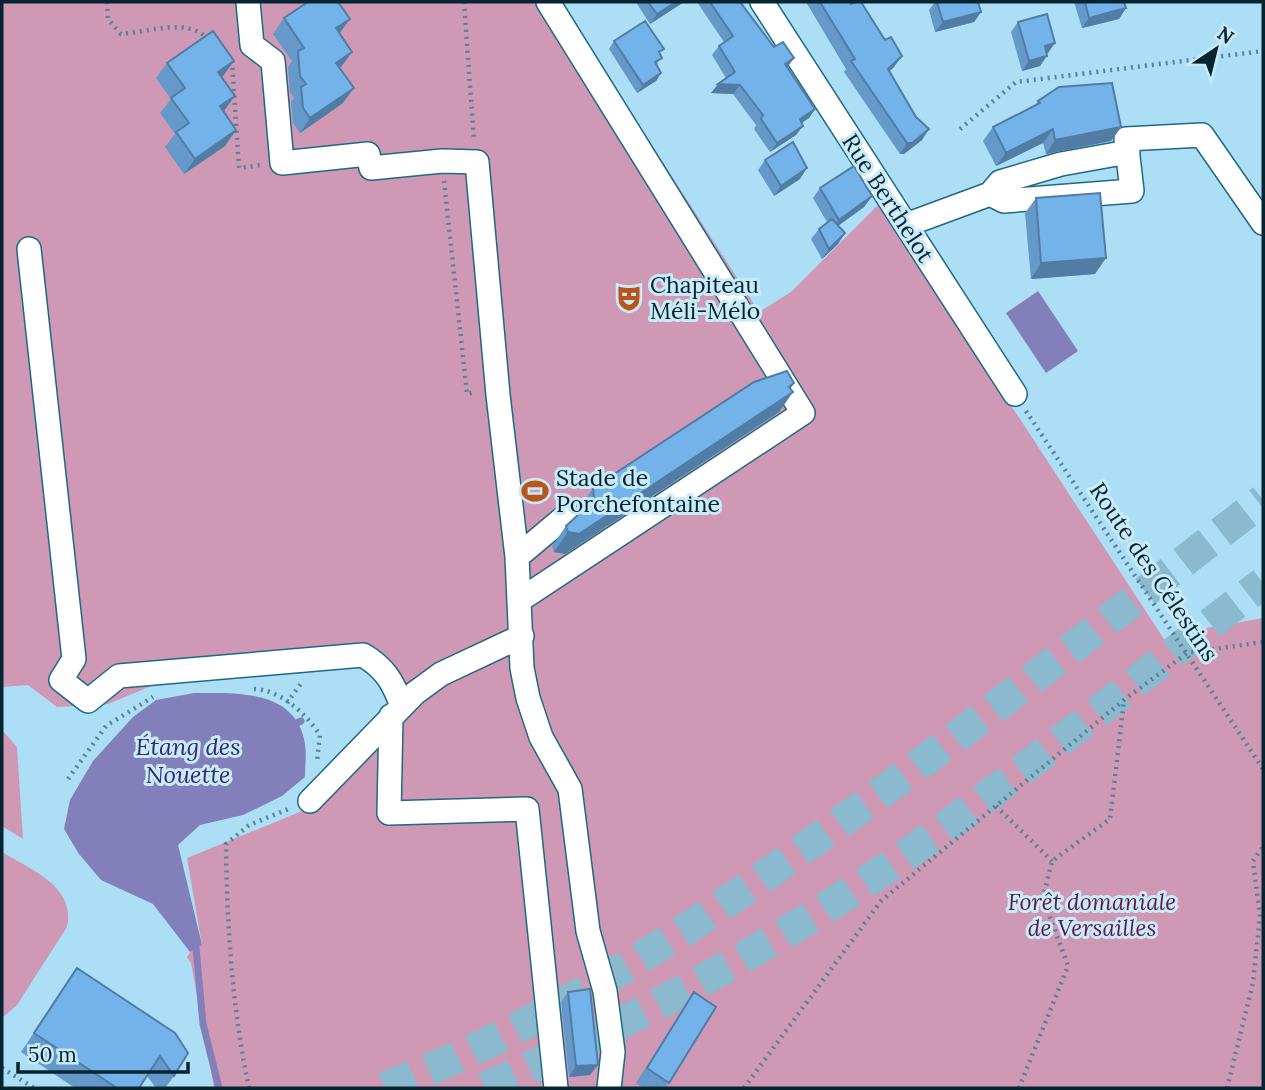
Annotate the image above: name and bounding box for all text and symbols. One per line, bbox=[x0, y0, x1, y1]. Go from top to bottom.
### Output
north arrow bbox=[1181, 14, 1251, 84]
text: N bbox=[1213, 21, 1239, 49]
street label: Rue Berthelot bbox=[836, 128, 941, 267]
place label: Chapiteau Méli-Mélo bbox=[650, 270, 760, 325]
theatre icon: Chapiteau Méli-Mélo bbox=[614, 283, 644, 313]
place label: Stade de Porchefontaine bbox=[556, 463, 720, 518]
sports icon: Stade de Porchefontaine bbox=[520, 476, 550, 506]
street label: Route des Célestins bbox=[1084, 477, 1225, 667]
water label: Étang des Nouette bbox=[135, 731, 241, 790]
park label: Forêt domaniale de Versailles bbox=[1008, 887, 1176, 942]
scale bar bbox=[18, 1030, 187, 1074]
text: 50 m bbox=[28, 1041, 77, 1068]

